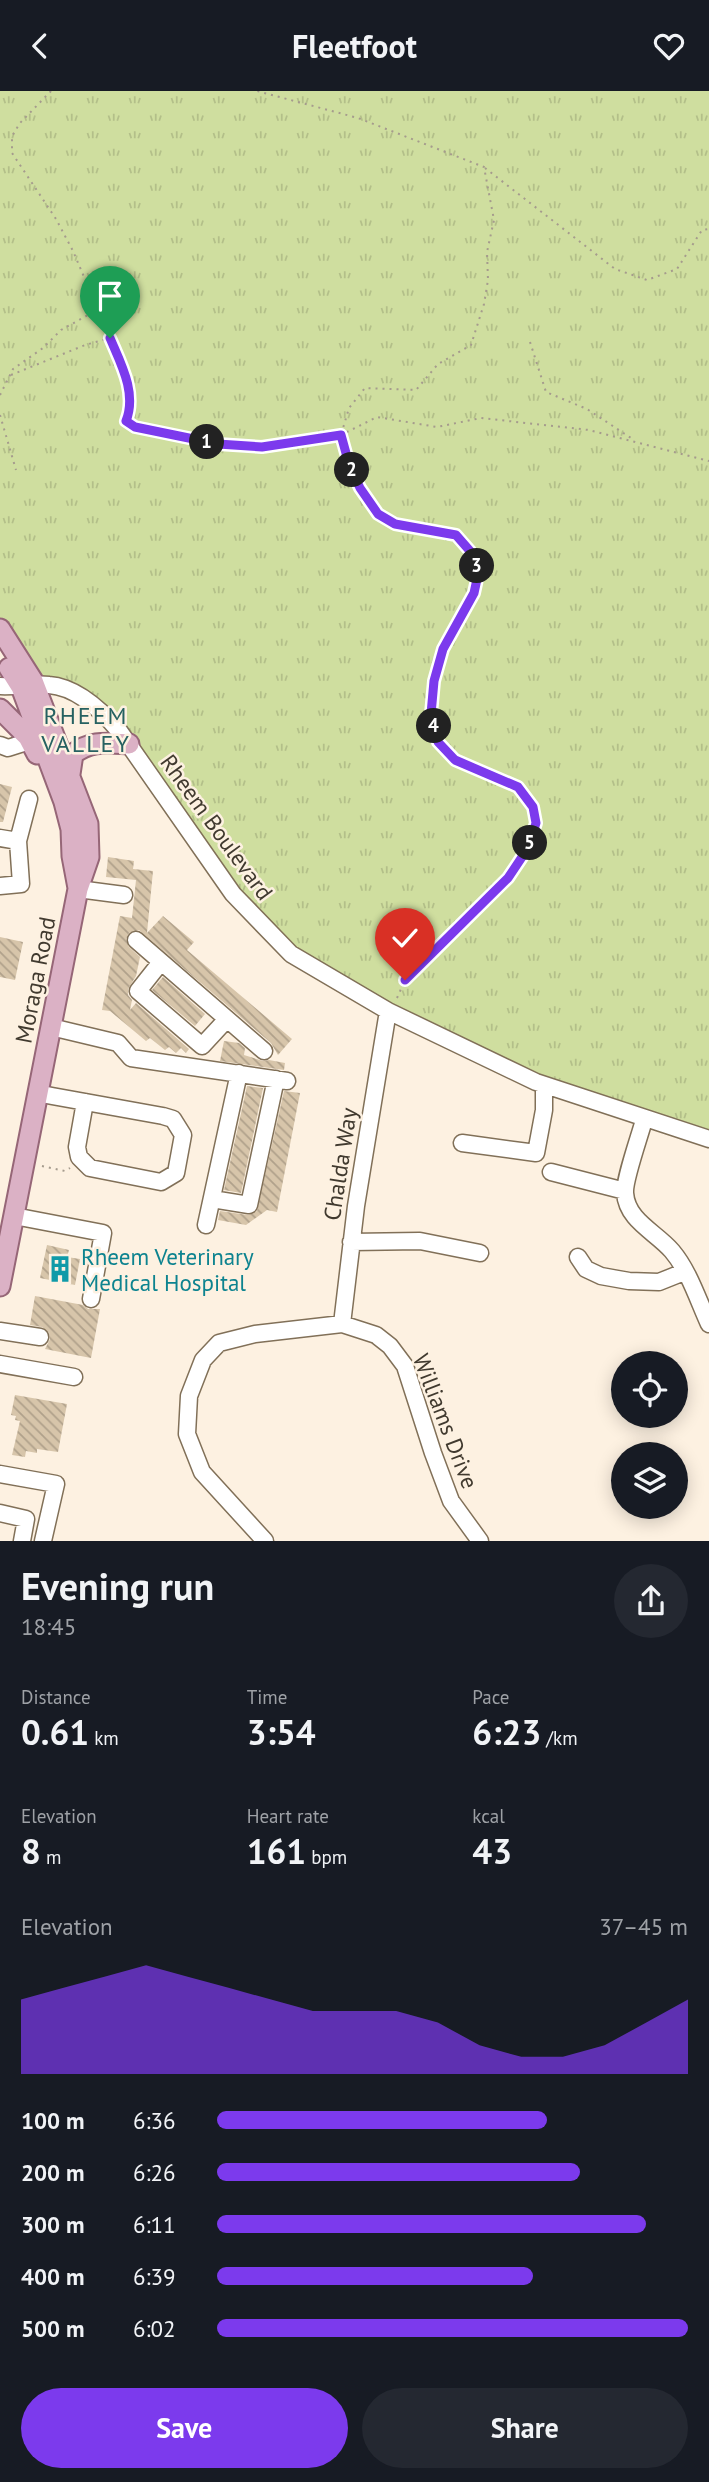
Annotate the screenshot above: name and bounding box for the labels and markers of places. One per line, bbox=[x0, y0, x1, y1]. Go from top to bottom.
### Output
pin bbox=[80, 266, 140, 338]
pin: 1 bbox=[190, 425, 224, 459]
pin: 2 bbox=[334, 453, 370, 487]
pin: 3 bbox=[460, 549, 494, 583]
pin: 4 bbox=[416, 709, 452, 743]
pin: 5 bbox=[512, 825, 548, 861]
pin bbox=[375, 908, 435, 980]
place label: Rheem Veterinary Medical Hospital bbox=[81, 1242, 254, 1297]
building icon: Rheem Veterinary Medical Hospital bbox=[45, 1254, 75, 1284]

